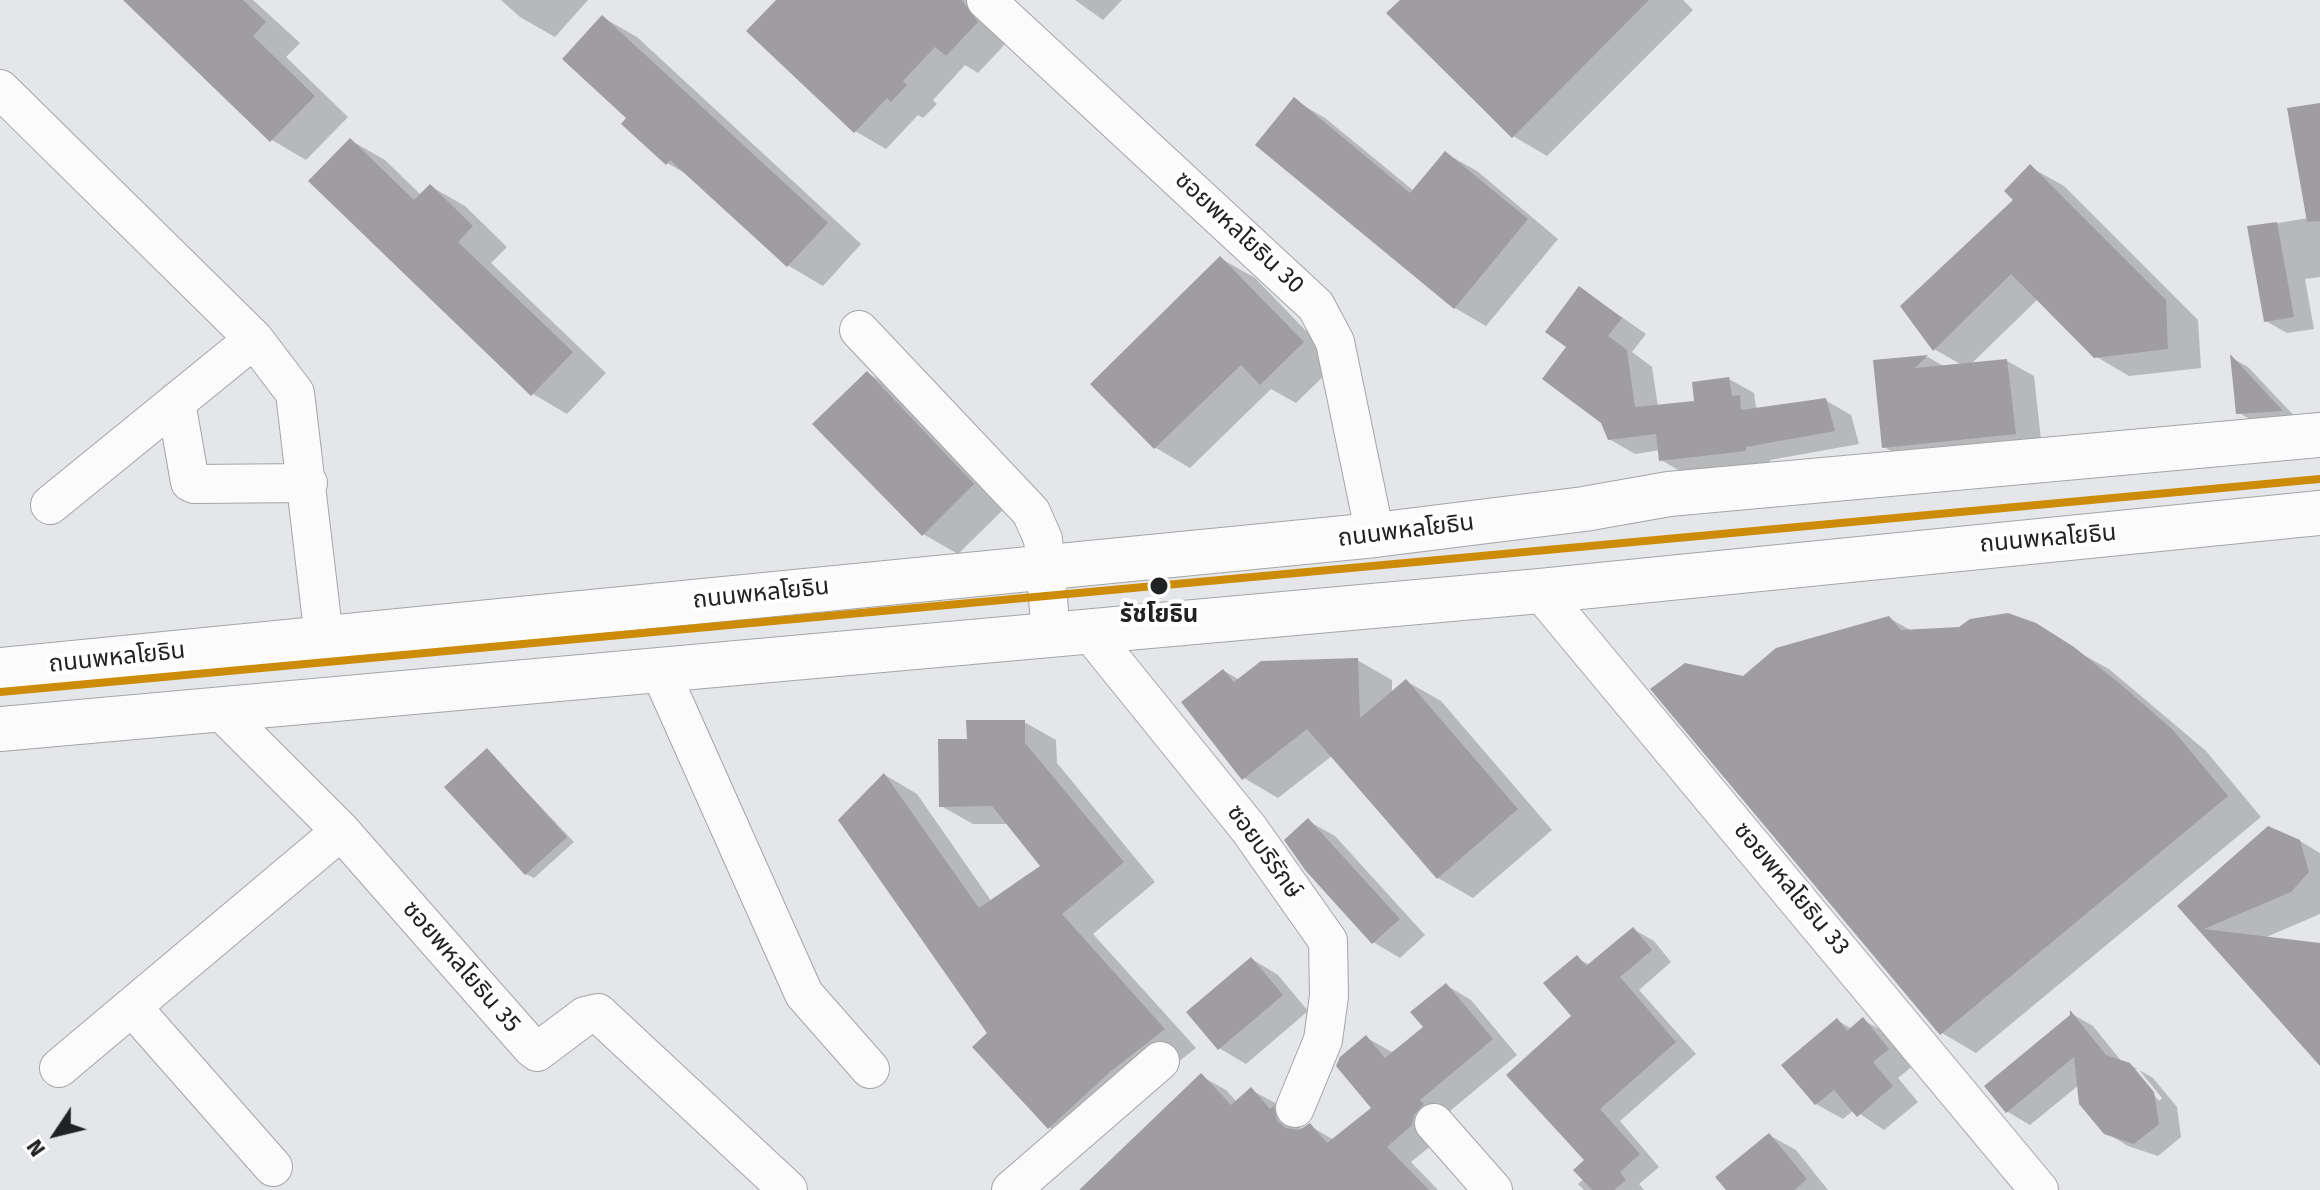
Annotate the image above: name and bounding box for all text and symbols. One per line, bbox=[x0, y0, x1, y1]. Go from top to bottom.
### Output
street label: ซอยพหลโยธิน 30 bbox=[1168, 166, 1310, 300]
street label: ถนนพหลโยธิน bbox=[1336, 508, 1476, 554]
street label: ถนนพหลโยธิน bbox=[1978, 519, 2118, 559]
street label: ถนนพหลโยธิน bbox=[691, 573, 831, 615]
marker: รัชโยธิน bbox=[1148, 575, 1170, 597]
place label: รัชโยธิน bbox=[1120, 601, 1198, 629]
street label: ถนนพหลโยธิน bbox=[47, 637, 187, 679]
street label: ซอยบริรักษ์ bbox=[1220, 799, 1308, 905]
street label: ซอยพหลโยธิน 33 bbox=[1727, 817, 1855, 961]
street label: ซอยพหลโยธิน 35 bbox=[396, 895, 526, 1039]
north arrow bbox=[16, 1094, 96, 1174]
text: N bbox=[21, 1134, 51, 1162]

